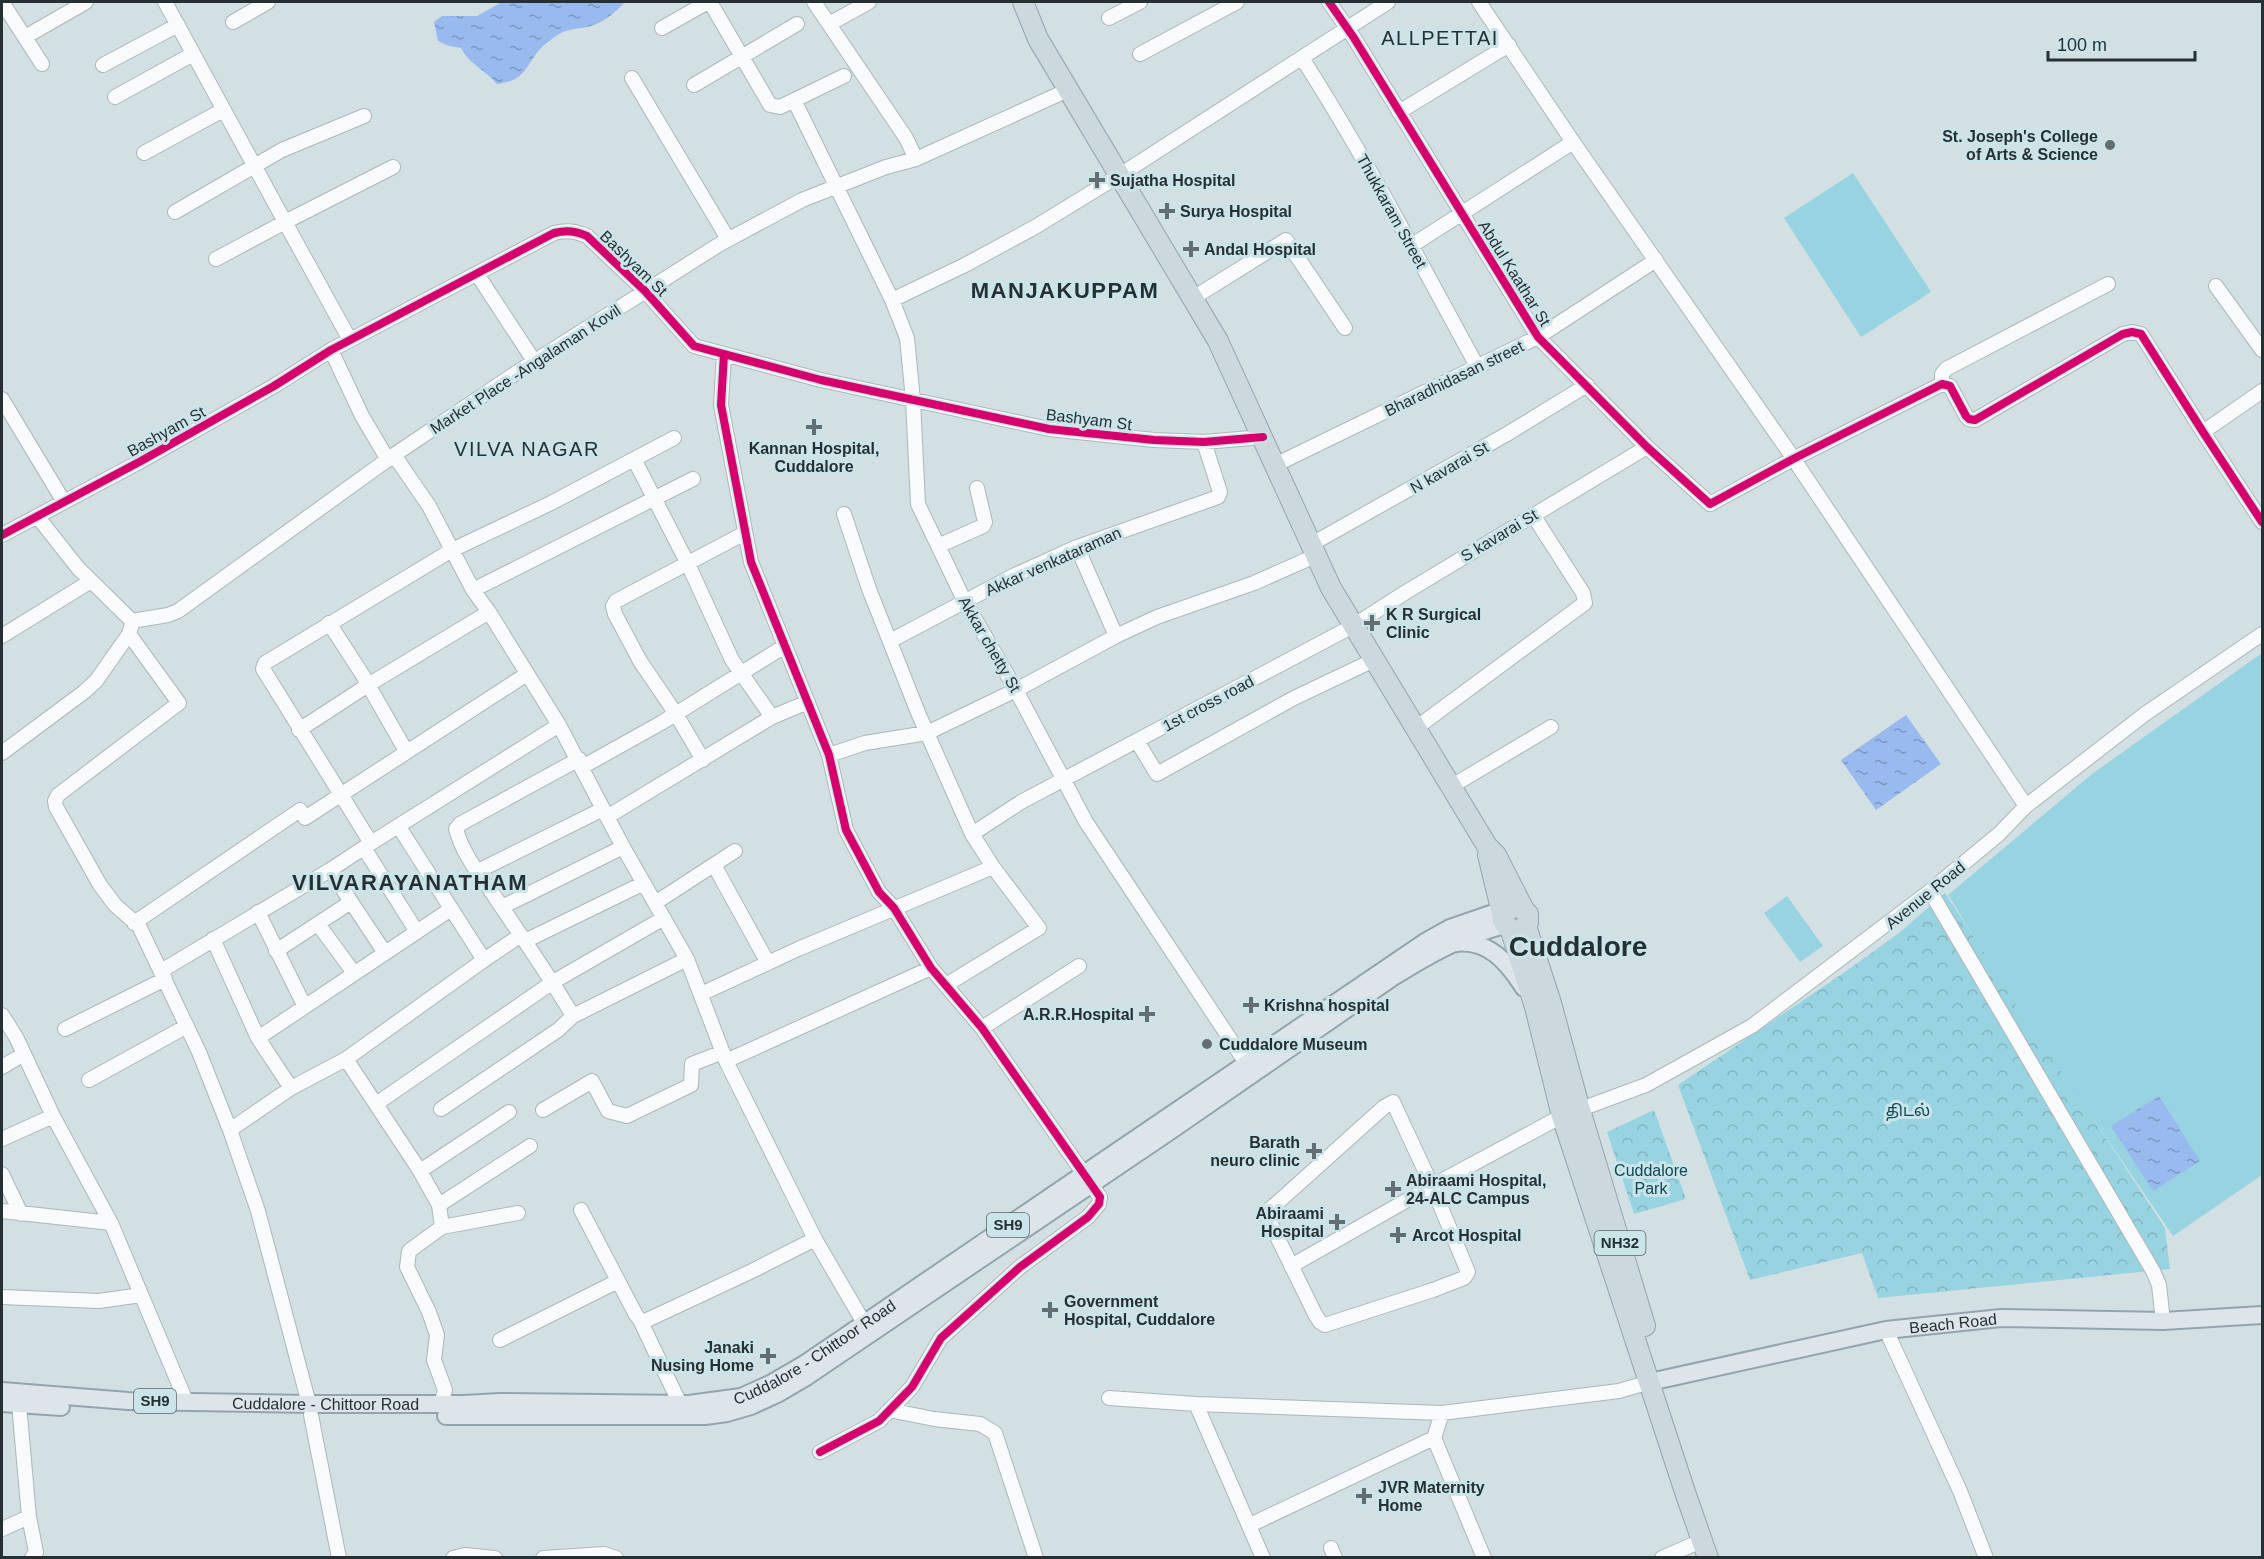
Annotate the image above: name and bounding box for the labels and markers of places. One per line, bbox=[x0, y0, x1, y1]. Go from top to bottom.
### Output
place label: St. Joseph's College of Arts & Science bbox=[1942, 128, 2098, 163]
marker: St. Joseph's College of Arts & Science bbox=[2103, 138, 2117, 152]
marker: Sujatha Hospital bbox=[1088, 171, 1106, 189]
place label: Sujatha Hospital bbox=[1110, 172, 1235, 189]
marker: Surya Hospital bbox=[1158, 202, 1176, 220]
place label: Surya Hospital bbox=[1180, 203, 1292, 220]
marker: Andal Hospital bbox=[1182, 240, 1200, 258]
place label: Andal Hospital bbox=[1204, 241, 1316, 258]
marker: Kannan Hospital, Cuddalore bbox=[805, 418, 823, 436]
place label: Kannan Hospital, Cuddalore bbox=[749, 440, 879, 475]
place label: K R Surgical Clinic bbox=[1386, 606, 1481, 641]
marker: K R Surgical Clinic bbox=[1363, 614, 1381, 632]
marker: Krishna hospital bbox=[1242, 996, 1260, 1014]
place label: Krishna hospital bbox=[1264, 997, 1389, 1014]
marker: A.R.R.Hospital bbox=[1138, 1005, 1156, 1023]
place label: A.R.R.Hospital bbox=[1023, 1006, 1134, 1023]
place label: Cuddalore Museum bbox=[1219, 1036, 1367, 1053]
marker: Cuddalore Museum bbox=[1200, 1037, 1214, 1051]
place label: Barath neuro clinic bbox=[1210, 1134, 1300, 1169]
marker: Barath neuro clinic bbox=[1305, 1142, 1323, 1160]
place label: Abiraami Hospital, 24-ALC Campus bbox=[1406, 1172, 1546, 1207]
marker: Abiraami Hospital, 24-ALC Campus bbox=[1384, 1180, 1402, 1198]
place label: Abiraami Hospital bbox=[1256, 1205, 1324, 1240]
marker: Abiraami Hospital bbox=[1328, 1213, 1346, 1231]
marker: Arcot Hospital bbox=[1389, 1226, 1407, 1244]
place label: Arcot Hospital bbox=[1412, 1227, 1521, 1244]
place label: Government Hospital, Cuddalore bbox=[1064, 1293, 1215, 1328]
marker: Government Hospital, Cuddalore bbox=[1041, 1301, 1059, 1319]
place label: Janaki Nusing Home bbox=[651, 1339, 754, 1374]
marker: Janaki Nusing Home bbox=[759, 1347, 777, 1365]
place label: JVR Maternity Home bbox=[1378, 1479, 1485, 1514]
marker: JVR Maternity Home bbox=[1355, 1487, 1373, 1505]

